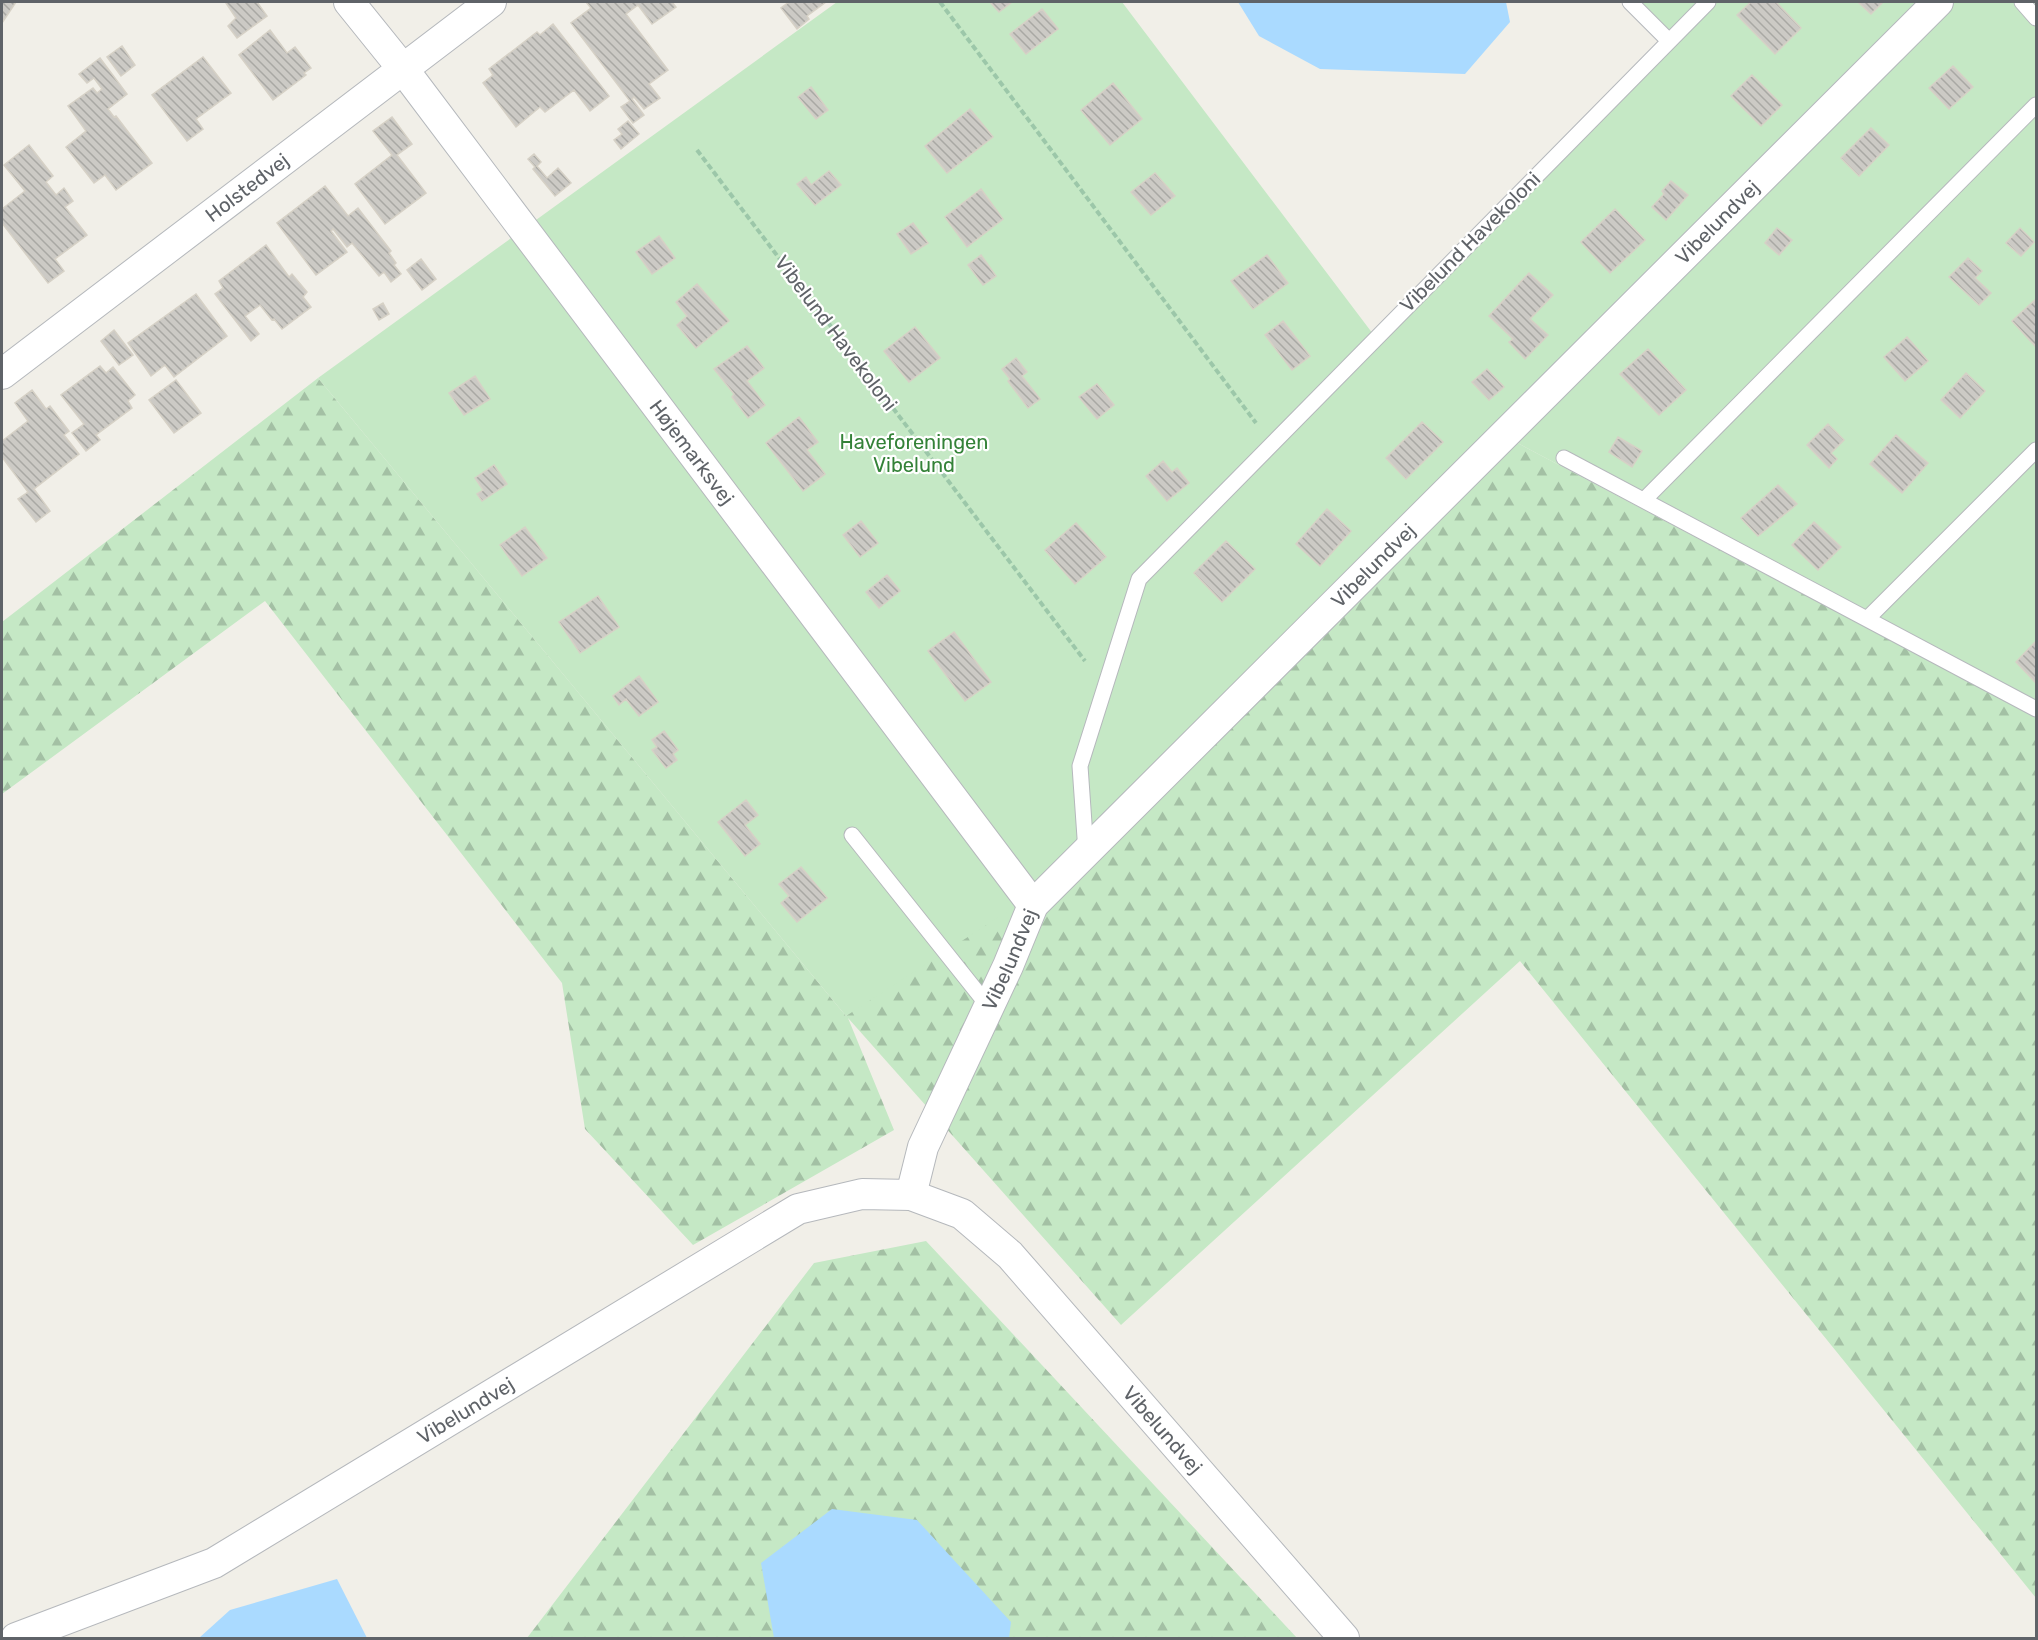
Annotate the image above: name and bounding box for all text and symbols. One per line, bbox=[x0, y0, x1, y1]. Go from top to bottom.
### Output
street label: Holstedvej bbox=[201, 148, 294, 227]
street label: Vibelund Havekoloni bbox=[1395, 167, 1545, 317]
street label: Vibelundvej bbox=[1670, 175, 1764, 269]
street label: Vibelund Havekoloni bbox=[770, 251, 902, 415]
street label: Højemarksvej bbox=[644, 395, 739, 510]
park label: Haveforeningen Vibelund bbox=[840, 430, 988, 477]
street label: Vibelundvej bbox=[1326, 519, 1420, 612]
street label: Vibelundvej bbox=[977, 905, 1042, 1014]
street label: Vibelundvej bbox=[413, 1372, 518, 1449]
street label: Vibelundvej bbox=[1118, 1381, 1207, 1479]

